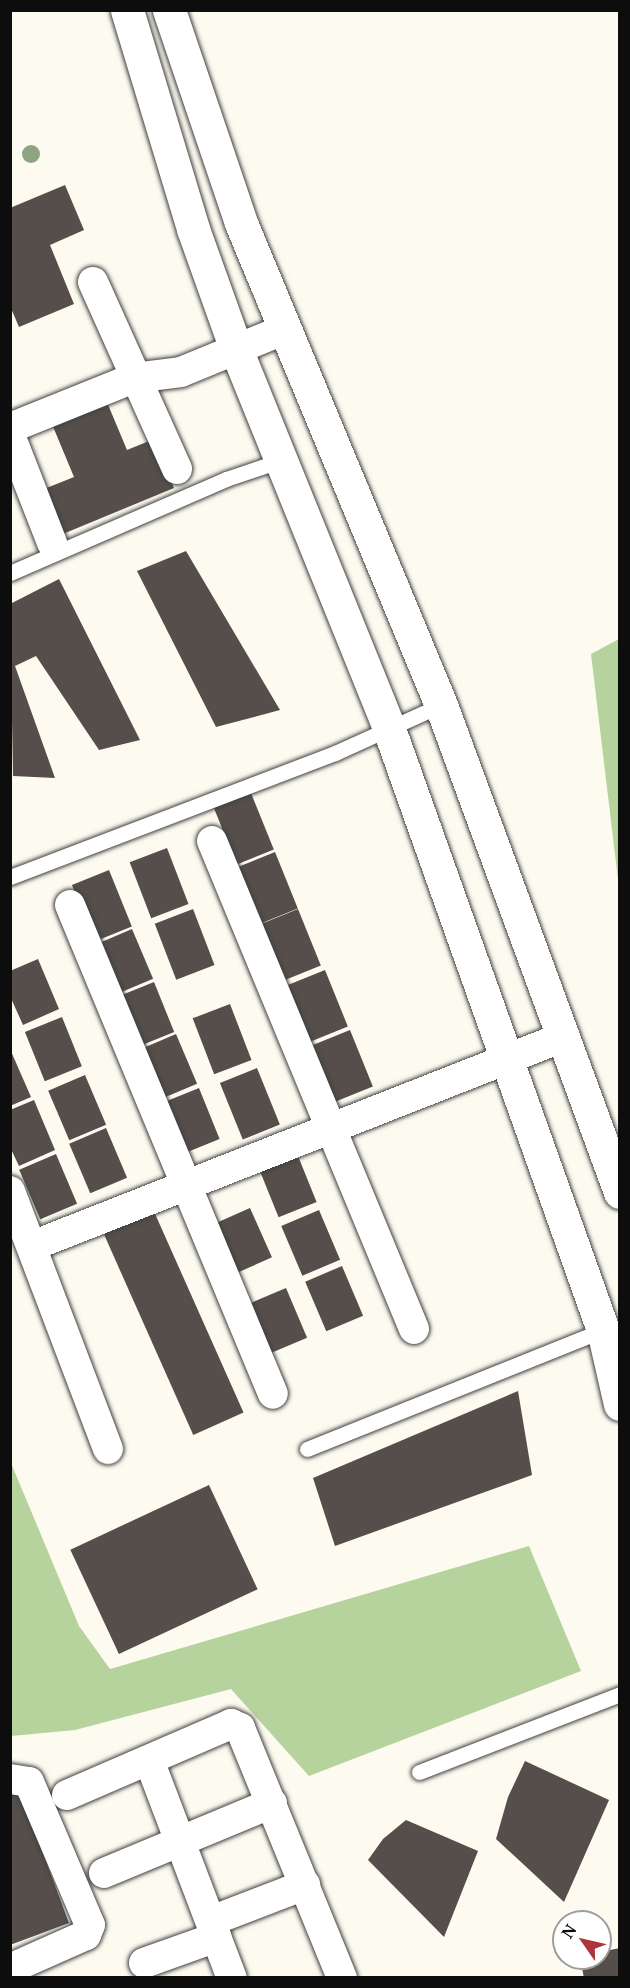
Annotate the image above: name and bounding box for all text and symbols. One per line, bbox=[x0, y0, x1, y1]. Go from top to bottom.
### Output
north arrow bbox=[552, 1910, 612, 1970]
text: N bbox=[556, 1920, 581, 1942]

